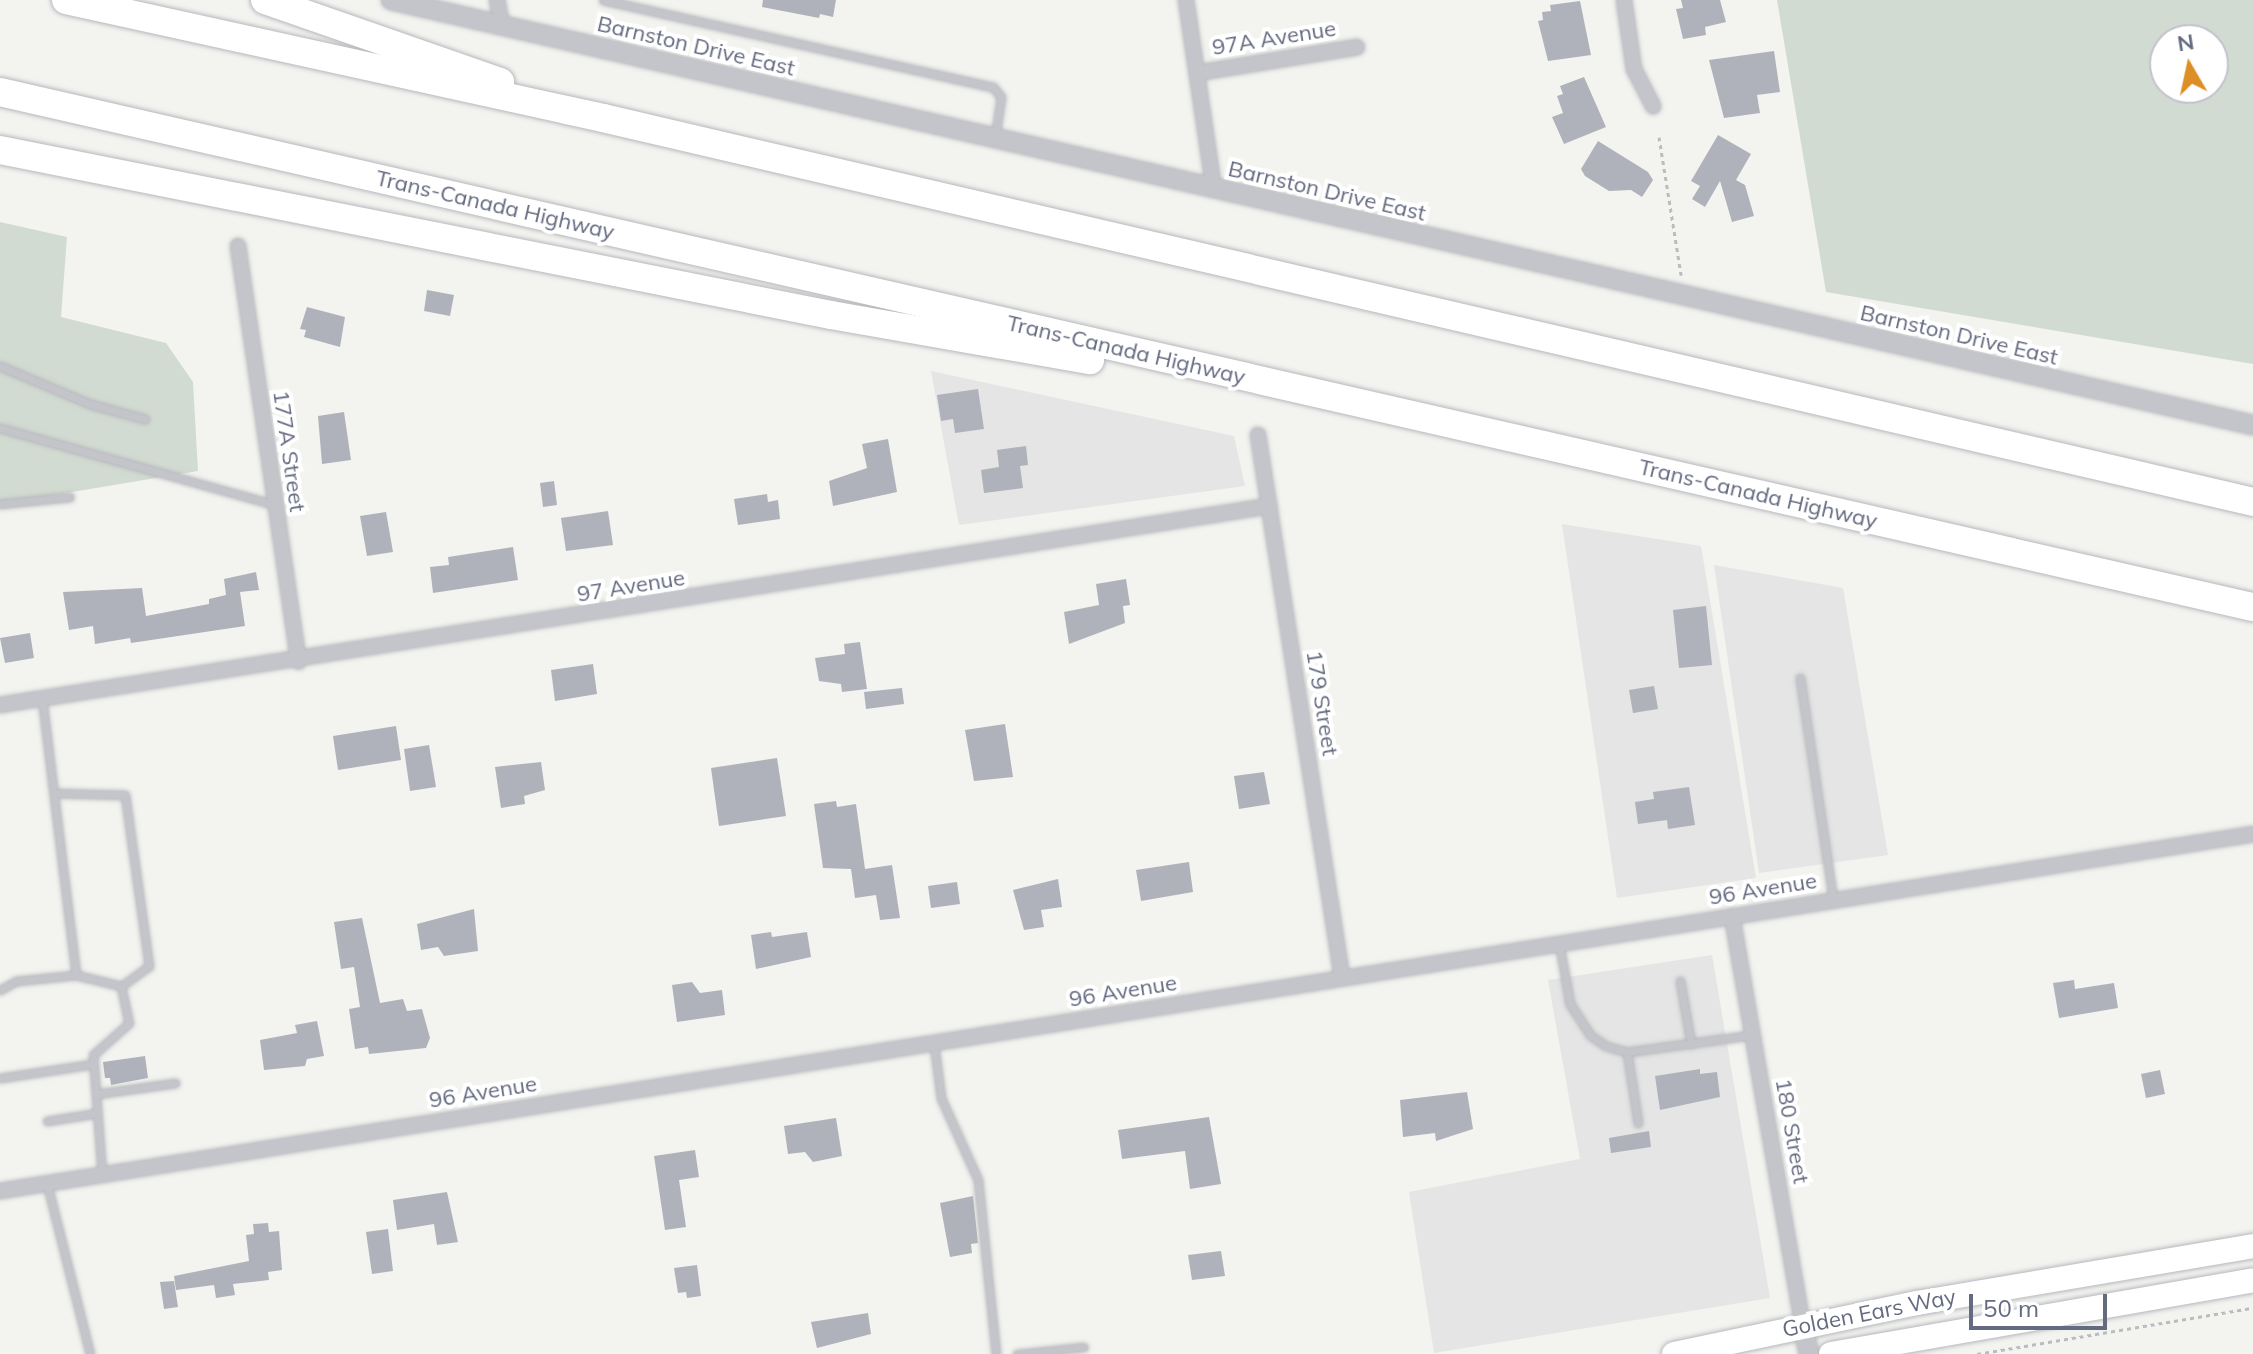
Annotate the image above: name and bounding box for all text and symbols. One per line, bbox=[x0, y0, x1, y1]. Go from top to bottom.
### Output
street label: Barnston Drive East bbox=[595, 10, 797, 82]
street label: 97A Avenue bbox=[1210, 15, 1338, 61]
north arrow bbox=[2149, 24, 2229, 104]
text: N bbox=[2175, 27, 2196, 57]
street label: Barnston Drive East bbox=[1226, 155, 1428, 227]
street label: Trans-Canada Highway bbox=[373, 165, 617, 245]
street label: Barnston Drive East bbox=[1858, 299, 2060, 371]
street label: Trans-Canada Highway bbox=[1004, 310, 1248, 390]
street label: 177A Street bbox=[267, 389, 311, 513]
street label: Trans-Canada Highway bbox=[1636, 454, 1880, 534]
street label: 97 Avenue bbox=[575, 564, 687, 608]
street label: 179 Street bbox=[1301, 648, 1343, 758]
street label: 96 Avenue bbox=[1707, 867, 1819, 911]
street label: 96 Avenue bbox=[1067, 969, 1179, 1013]
street label: 96 Avenue bbox=[427, 1070, 539, 1114]
street label: 180 Street bbox=[1770, 1076, 1814, 1186]
scale bar bbox=[1973, 1278, 2111, 1328]
street label: Golden Ears Way bbox=[1780, 1283, 1958, 1343]
text: 50 m bbox=[1983, 1293, 2039, 1323]

